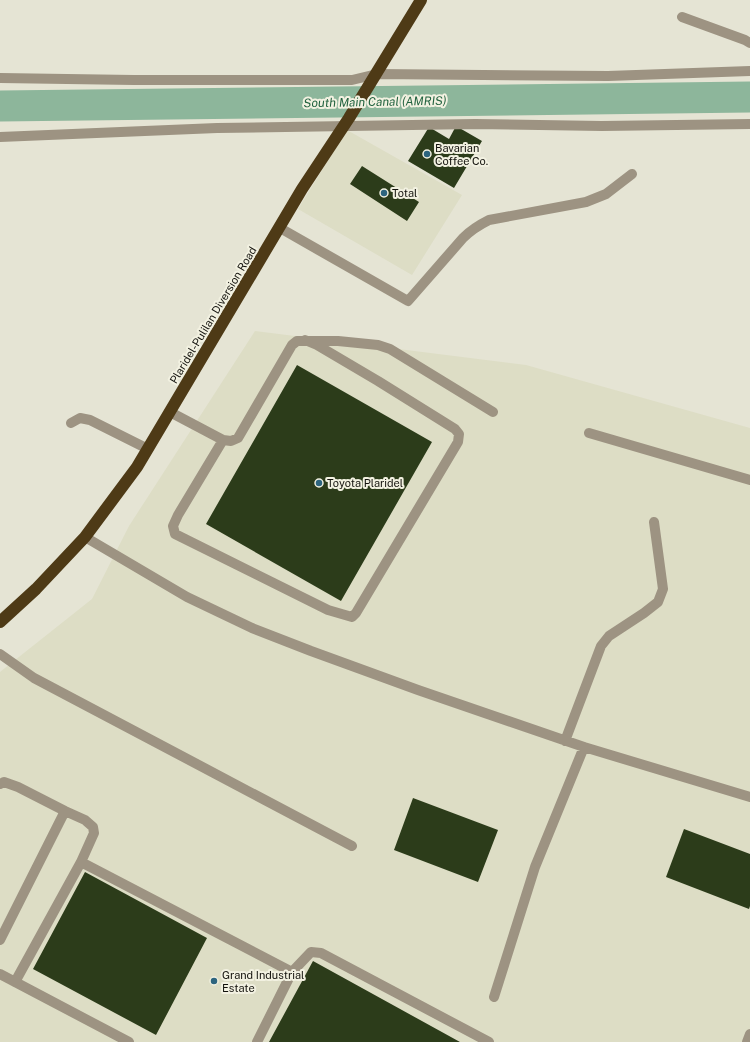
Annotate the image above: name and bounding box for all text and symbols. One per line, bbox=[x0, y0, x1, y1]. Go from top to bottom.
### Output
water label: South Main Canal (AMRIS) bbox=[303, 94, 447, 110]
place label: Bavarian Coffee Co. bbox=[435, 142, 488, 167]
marker: Bavarian Coffee Co. bbox=[422, 149, 432, 159]
place label: Total bbox=[392, 187, 417, 199]
marker: Total bbox=[379, 188, 389, 198]
street label: Plaridel-Pulilan Diversion Road bbox=[167, 245, 259, 385]
place label: Toyota Plaridel bbox=[327, 477, 403, 489]
marker: Toyota Plaridel bbox=[314, 478, 324, 488]
place label: Grand Industrial Estate bbox=[222, 969, 304, 994]
marker: Grand Industrial Estate bbox=[209, 976, 219, 986]

